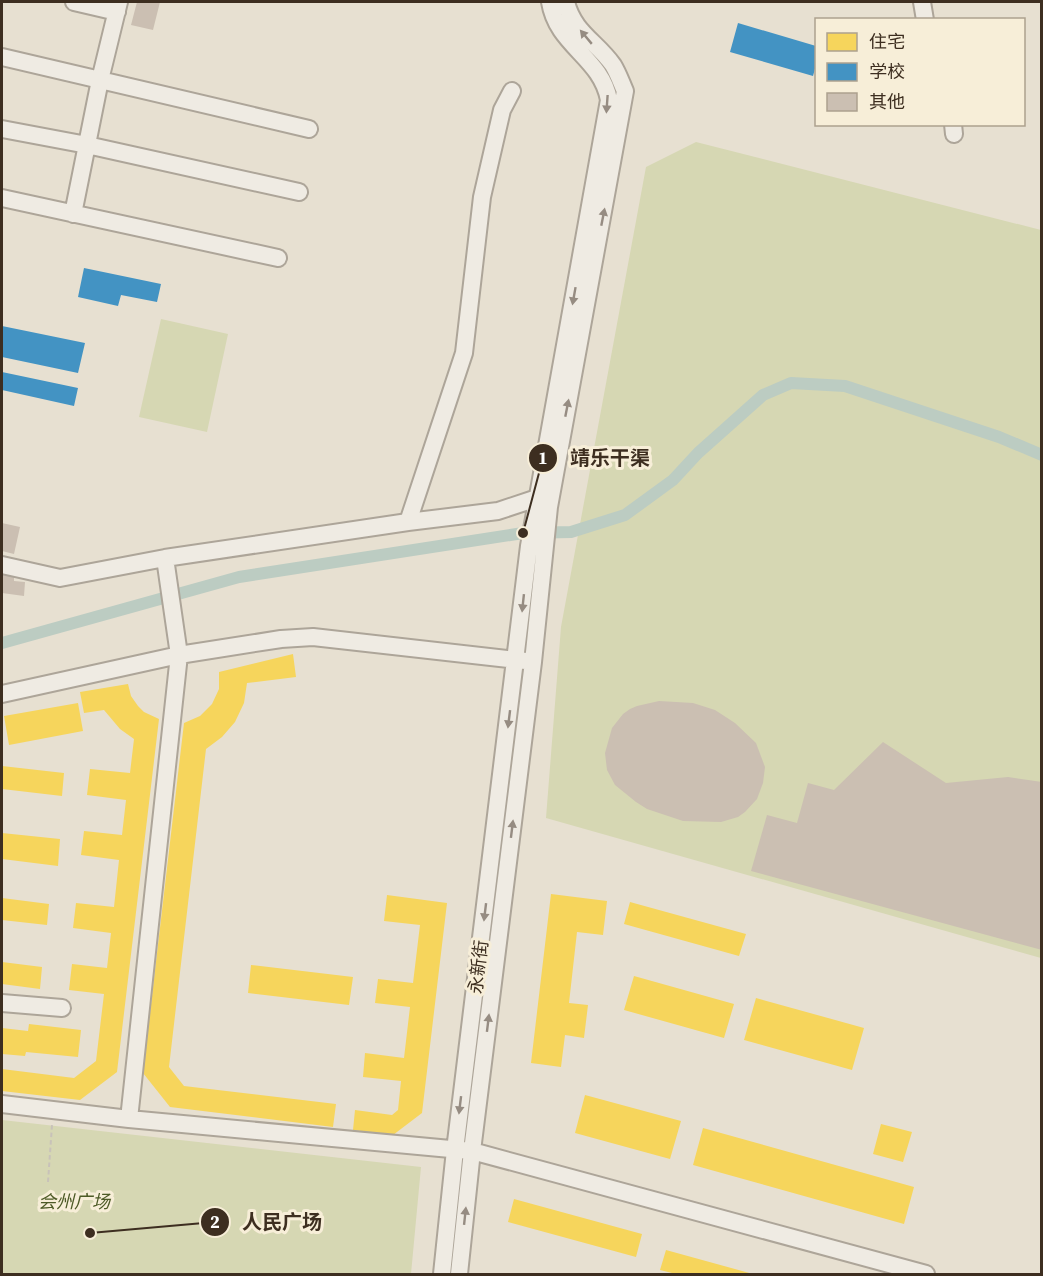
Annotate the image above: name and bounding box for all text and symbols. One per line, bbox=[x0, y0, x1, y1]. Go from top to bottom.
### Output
legend bbox=[815, 18, 1025, 126]
text: 住宅 bbox=[869, 29, 905, 54]
one-way arrow bbox=[580, 30, 593, 45]
text: 学校 bbox=[869, 59, 905, 84]
text: 其他 bbox=[869, 89, 905, 114]
one-way arrow bbox=[602, 94, 612, 113]
one-way arrow bbox=[599, 207, 608, 226]
one-way arrow bbox=[569, 286, 578, 305]
one-way arrow bbox=[563, 399, 572, 418]
callout: 靖乐干渠 bbox=[528, 439, 662, 477]
text: 靖乐干渠 bbox=[570, 444, 650, 472]
text: 1 bbox=[538, 445, 548, 470]
one-way arrow bbox=[518, 594, 527, 613]
one-way arrow bbox=[504, 709, 514, 728]
one-way arrow bbox=[507, 820, 516, 839]
one-way arrow bbox=[480, 903, 489, 922]
street label: 永新街 bbox=[462, 939, 494, 995]
one-way arrow bbox=[483, 1013, 492, 1032]
one-way arrow bbox=[456, 1096, 465, 1115]
park label: 会州广场 bbox=[38, 1189, 112, 1214]
callout: 人民广场 bbox=[200, 1203, 334, 1241]
one-way arrow bbox=[460, 1207, 470, 1226]
text: 人民广场 bbox=[242, 1208, 322, 1236]
text: 2 bbox=[210, 1209, 220, 1234]

